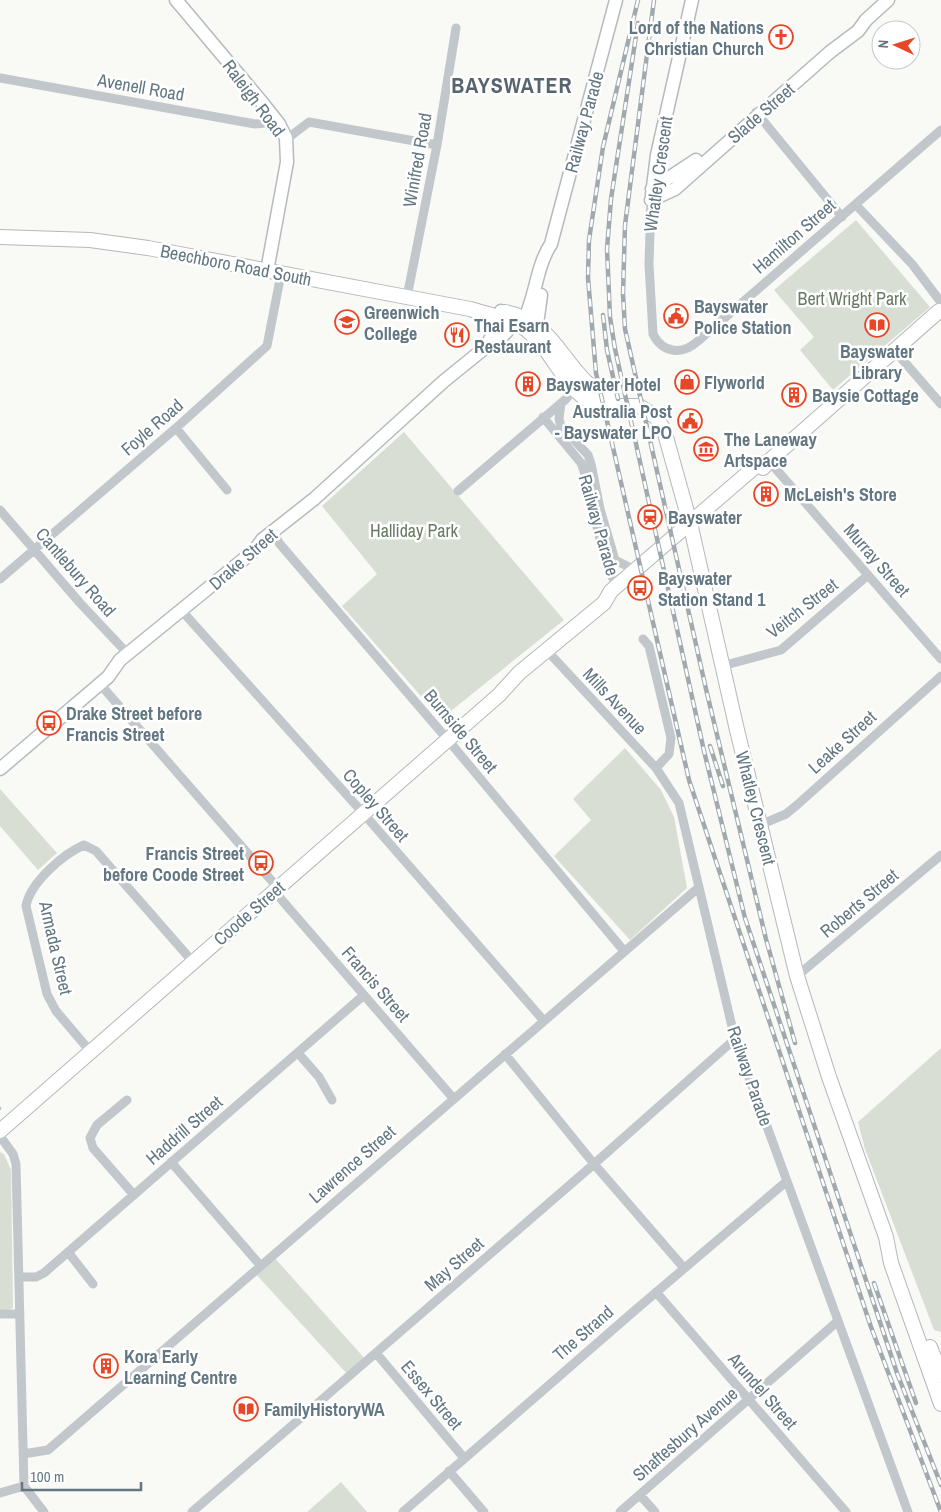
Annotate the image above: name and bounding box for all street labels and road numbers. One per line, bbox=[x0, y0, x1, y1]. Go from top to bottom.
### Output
street label: Raleigh Road bbox=[217, 54, 291, 142]
street label: Avenell Road bbox=[95, 67, 186, 107]
street label: Railway Parade bbox=[558, 68, 610, 176]
street label: Slade Street bbox=[722, 77, 800, 149]
street label: Winifred Road bbox=[396, 111, 438, 209]
street label: Whatley Crescent bbox=[638, 115, 678, 233]
street label: Hamilton Street bbox=[747, 193, 841, 279]
street label: Beechboro Road South bbox=[158, 238, 314, 292]
street label: Foyle Road bbox=[116, 393, 188, 461]
street label: Railway Parade bbox=[573, 471, 625, 579]
street label: Murray Street bbox=[838, 518, 916, 602]
street label: Cantlebury Road bbox=[30, 522, 122, 622]
street label: Drake Street bbox=[204, 522, 282, 596]
street label: Veitch Street bbox=[761, 572, 843, 644]
street label: Mills Avenue bbox=[577, 662, 653, 740]
street label: Burnside Street bbox=[418, 684, 504, 778]
street label: Leake Street bbox=[803, 705, 881, 779]
street label: Whatley Crescent bbox=[730, 748, 782, 868]
street label: Copley Street bbox=[337, 763, 415, 847]
street label: Roberts Street bbox=[815, 863, 903, 943]
street label: Coode Street bbox=[208, 875, 290, 951]
street label: Armada Street bbox=[33, 898, 79, 997]
street label: Francis Street bbox=[336, 941, 416, 1027]
street label: Railway Parade bbox=[721, 1023, 779, 1129]
street label: Haddrill Street bbox=[140, 1090, 228, 1170]
street label: Lawrence Street bbox=[303, 1119, 401, 1209]
street label: May Street bbox=[419, 1231, 489, 1297]
street label: The Strand bbox=[547, 1300, 619, 1366]
street label: Arundel Street bbox=[722, 1346, 803, 1435]
street label: Essex Street bbox=[396, 1355, 468, 1435]
street label: Shaftesbury Avenue bbox=[627, 1381, 743, 1487]

